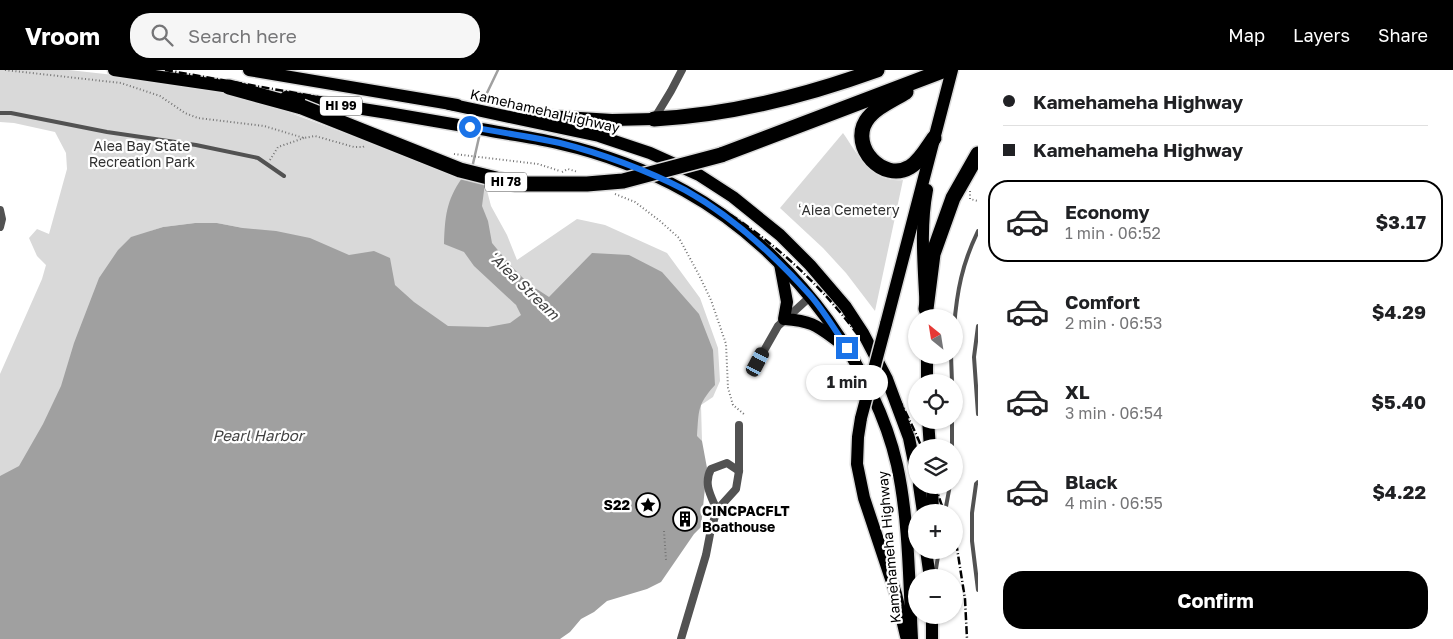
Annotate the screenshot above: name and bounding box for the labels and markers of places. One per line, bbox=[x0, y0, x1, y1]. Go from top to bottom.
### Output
place icon: S22 bbox=[635, 492, 661, 518]
place label: S22 bbox=[604, 496, 630, 513]
place label: CINCPACFLT Boathouse bbox=[702, 502, 790, 535]
building icon: CINCPACFLT Boathouse bbox=[672, 506, 698, 532]

